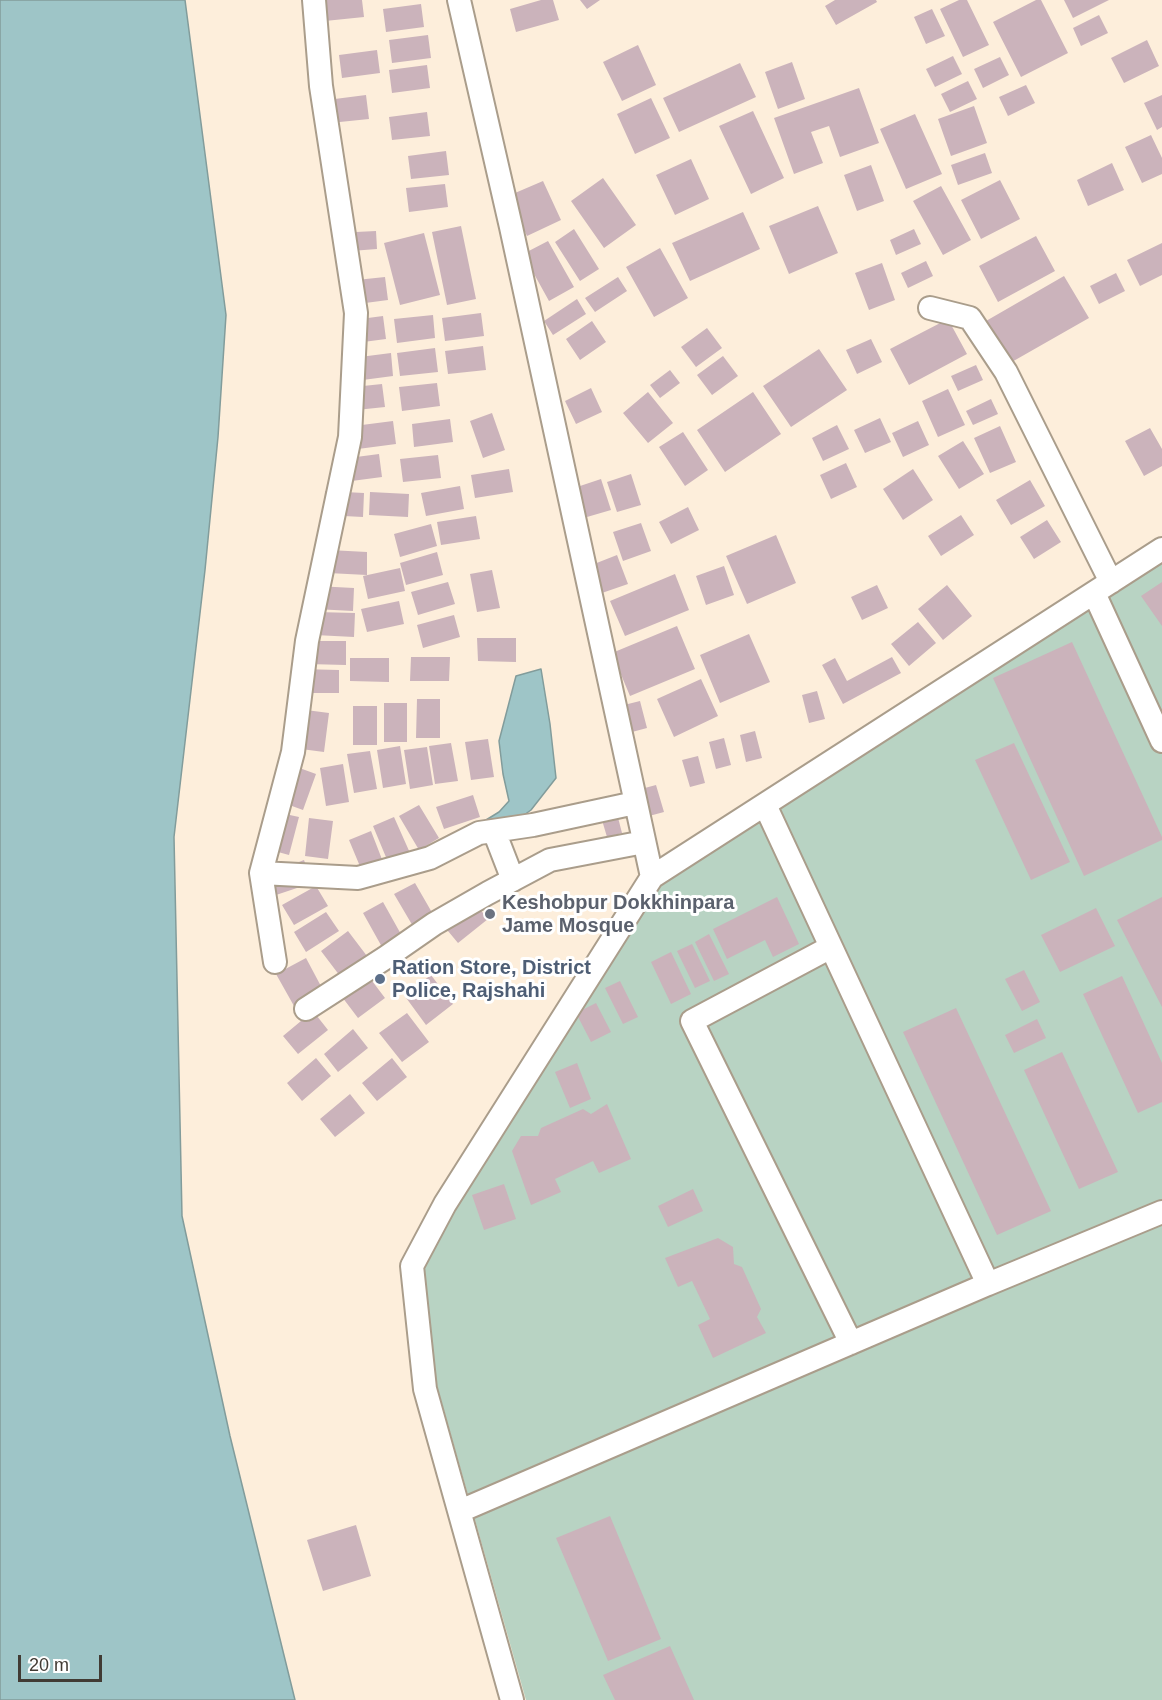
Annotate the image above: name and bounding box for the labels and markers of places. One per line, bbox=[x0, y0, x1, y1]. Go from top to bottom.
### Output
place label: Keshobpur Dokkhinpara Jame Mosque bbox=[502, 891, 734, 938]
marker: Keshobpur Dokkhinpara Jame Mosque bbox=[483, 907, 497, 921]
place label: Ration Store, District Police, Rajshahi bbox=[392, 956, 591, 1003]
marker: Ration Store, District Police, Rajshahi bbox=[373, 972, 387, 986]

